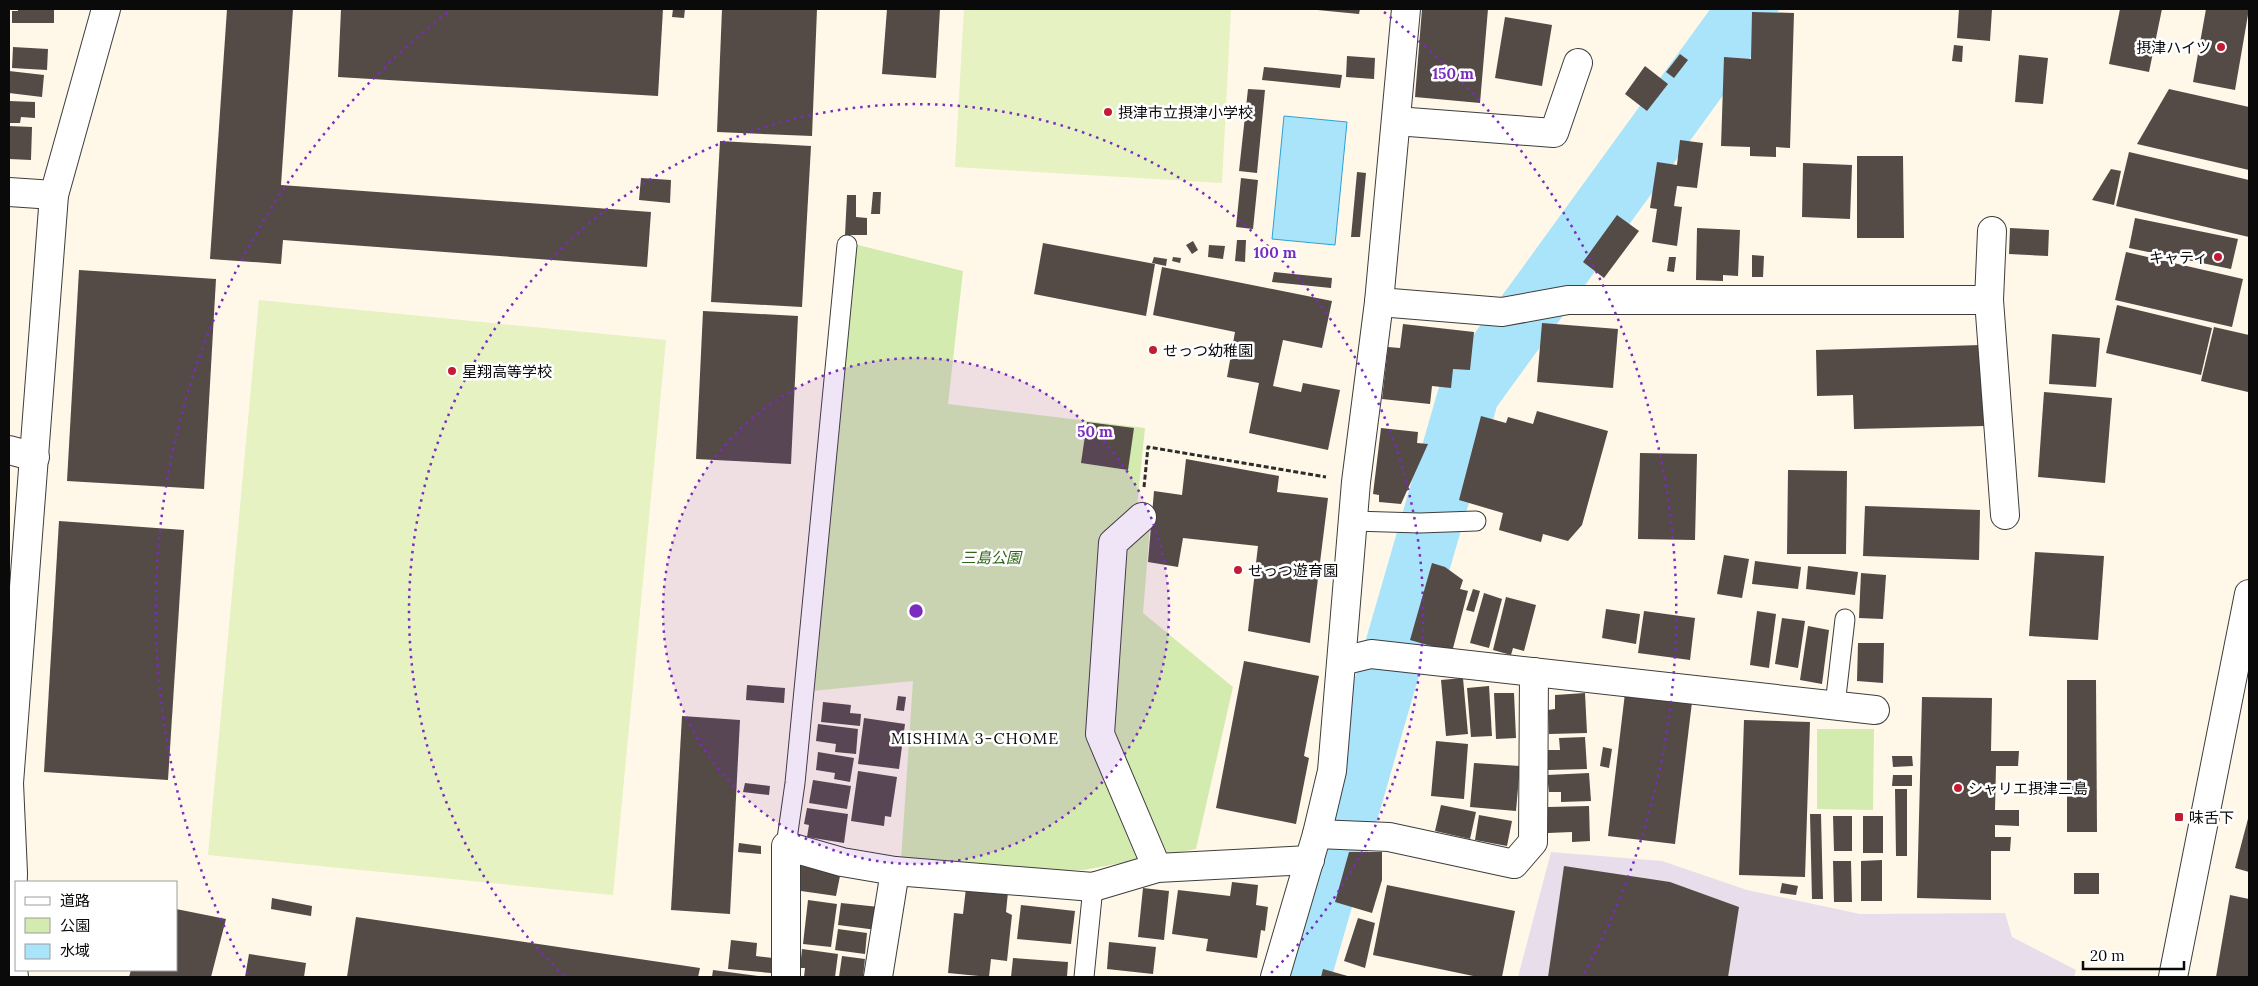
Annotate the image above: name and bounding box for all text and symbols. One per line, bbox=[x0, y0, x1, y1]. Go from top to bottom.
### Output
place label: 摂津ハイツ bbox=[2136, 38, 2211, 57]
marker: 摂津ハイツ bbox=[2215, 41, 2227, 53]
text: 150 m bbox=[1432, 64, 1474, 83]
place label: 摂津市立摂津小学校 bbox=[1118, 103, 1253, 122]
marker: 摂津市立摂津小学校 bbox=[1102, 106, 1114, 118]
text: 100 m bbox=[1254, 243, 1297, 262]
place label: キャティ bbox=[2149, 248, 2208, 267]
marker: キャティ bbox=[2212, 251, 2224, 263]
place label: せっつ幼稚園 bbox=[1163, 341, 1253, 360]
marker: せっつ幼稚園 bbox=[1147, 344, 1159, 356]
place label: 星翔高等学校 bbox=[462, 362, 552, 381]
marker: 星翔高等学校 bbox=[446, 365, 458, 377]
text: 50 m bbox=[1077, 422, 1113, 441]
park label: 三島公園 bbox=[961, 548, 1023, 567]
place label: せっつ遊育園 bbox=[1248, 561, 1338, 580]
marker: せっつ遊育園 bbox=[1232, 564, 1244, 576]
centre of rings bbox=[907, 602, 925, 620]
district label: MISHIMA 3-CHOME bbox=[891, 728, 1059, 748]
place label: シャリエ摂津三島 bbox=[1968, 779, 2088, 798]
marker: シャリエ摂津三島 bbox=[1952, 782, 1964, 794]
place label: 味舌下 bbox=[2189, 808, 2234, 827]
marker: 味舌下 bbox=[2173, 811, 2185, 823]
legend bbox=[15, 881, 178, 971]
text: 道路 bbox=[60, 891, 90, 910]
text: 公園 bbox=[60, 916, 90, 935]
scale bar bbox=[2083, 938, 2184, 970]
text: 水域 bbox=[60, 941, 90, 960]
text: 20 m bbox=[2090, 946, 2125, 965]

